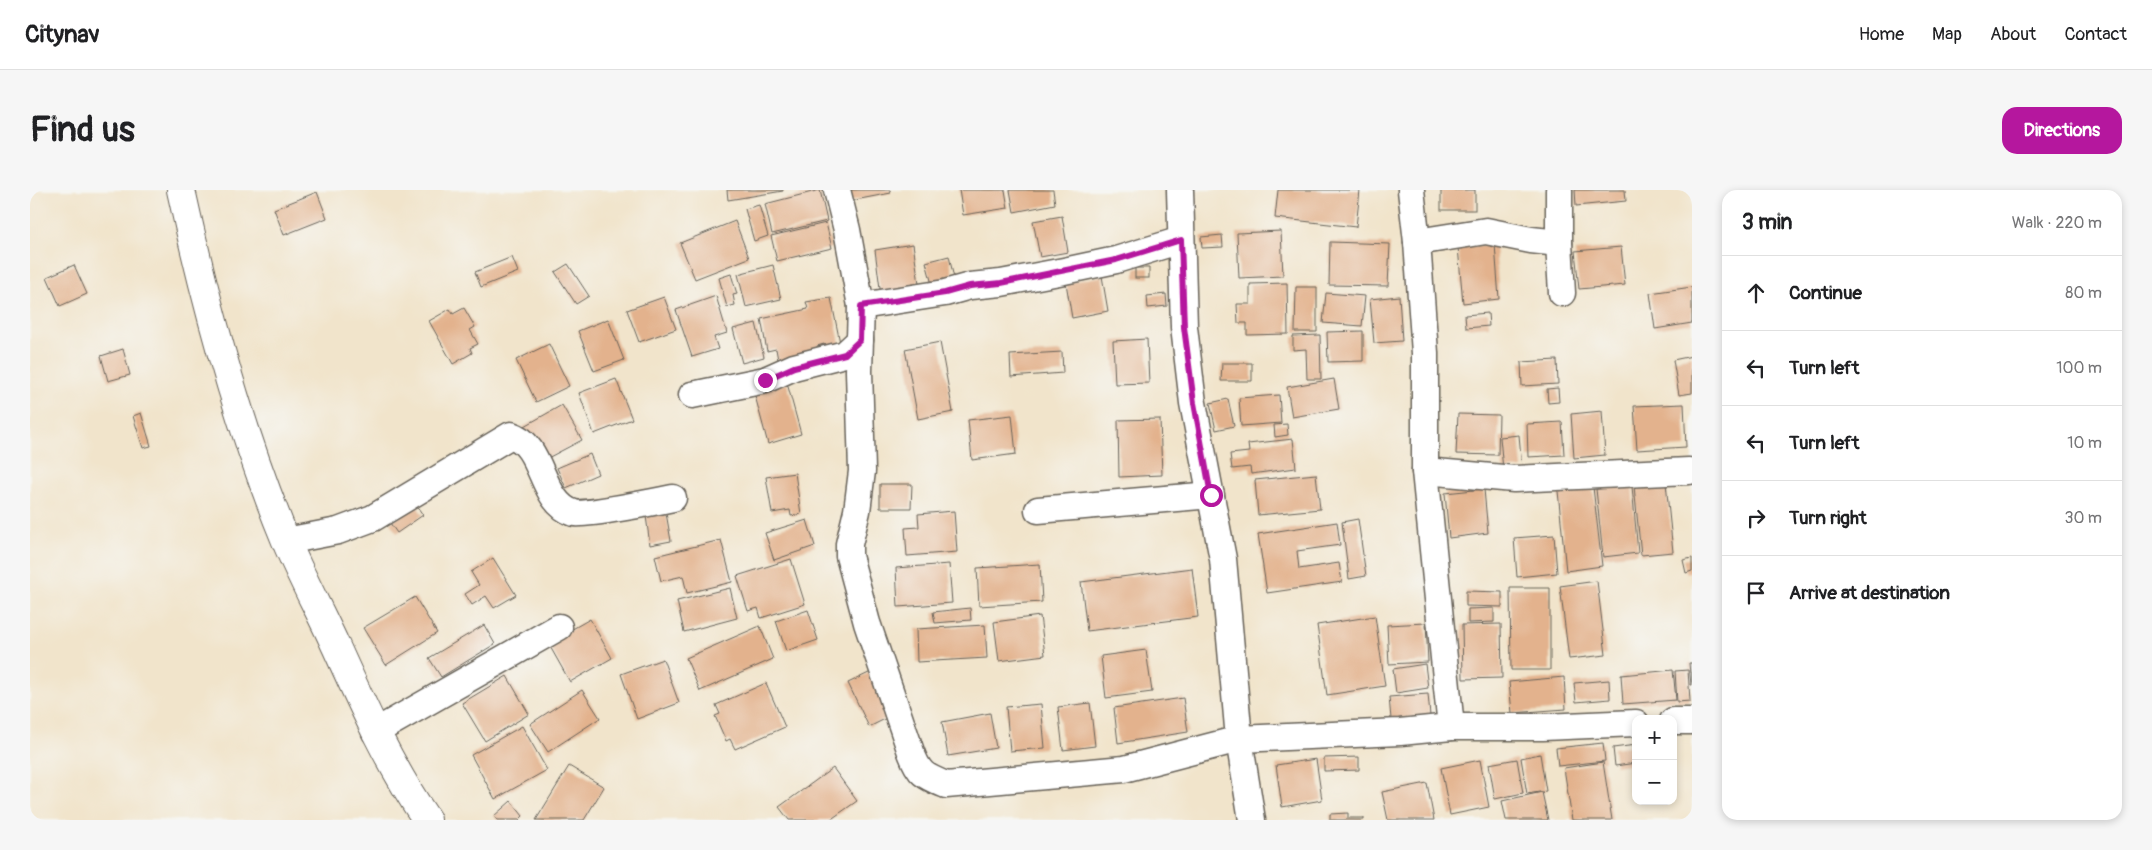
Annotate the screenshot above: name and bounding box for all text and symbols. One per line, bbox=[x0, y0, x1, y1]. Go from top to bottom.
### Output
text: Citynav bbox=[25, 20, 100, 49]
text: Home bbox=[1859, 23, 1904, 46]
text: Map bbox=[1932, 23, 1962, 46]
text: About bbox=[1990, 23, 2036, 46]
text: Contact bbox=[2064, 23, 2127, 46]
button: Directions bbox=[2002, 107, 2122, 154]
text: Find us bbox=[30, 108, 135, 152]
text: 3 min bbox=[1742, 209, 1792, 236]
text: Walk · 220 m bbox=[2012, 213, 2102, 233]
icon: ahead bbox=[1742, 279, 1770, 307]
text: Continue bbox=[1789, 281, 1862, 305]
text: 80 m bbox=[2065, 283, 2102, 303]
icon: left bbox=[1742, 354, 1770, 382]
text: Turn left bbox=[1789, 356, 1859, 380]
text: 100 m bbox=[2056, 358, 2102, 378]
route end bbox=[754, 369, 777, 392]
icon: left bbox=[1742, 429, 1770, 457]
text: Turn left bbox=[1789, 431, 1859, 455]
text: 10 m bbox=[2067, 433, 2102, 453]
route start bbox=[1200, 484, 1223, 507]
icon: right bbox=[1742, 504, 1770, 532]
text: Turn right bbox=[1789, 506, 1867, 530]
text: 30 m bbox=[2064, 508, 2102, 528]
icon: arrive bbox=[1742, 579, 1770, 607]
text: Arrive at destination bbox=[1789, 581, 1950, 605]
map controls bbox=[1632, 715, 1677, 805]
button: + bbox=[1632, 715, 1677, 760]
button: − bbox=[1632, 760, 1677, 805]

